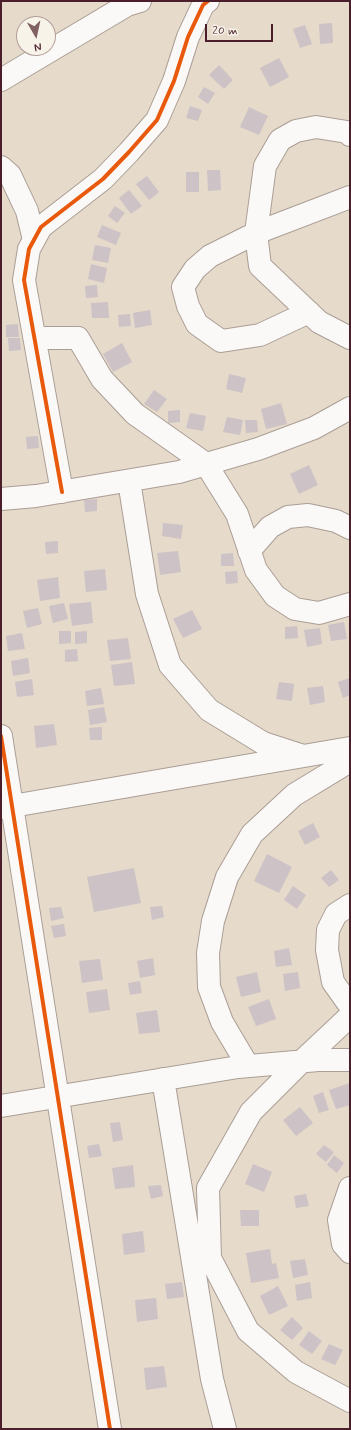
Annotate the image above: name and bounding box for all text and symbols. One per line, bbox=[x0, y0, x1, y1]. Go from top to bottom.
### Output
north arrow bbox=[16, 16, 56, 56]
scale bar bbox=[207, 16, 275, 42]
text: 20 m bbox=[212, 23, 238, 39]
text: N bbox=[33, 39, 42, 54]

